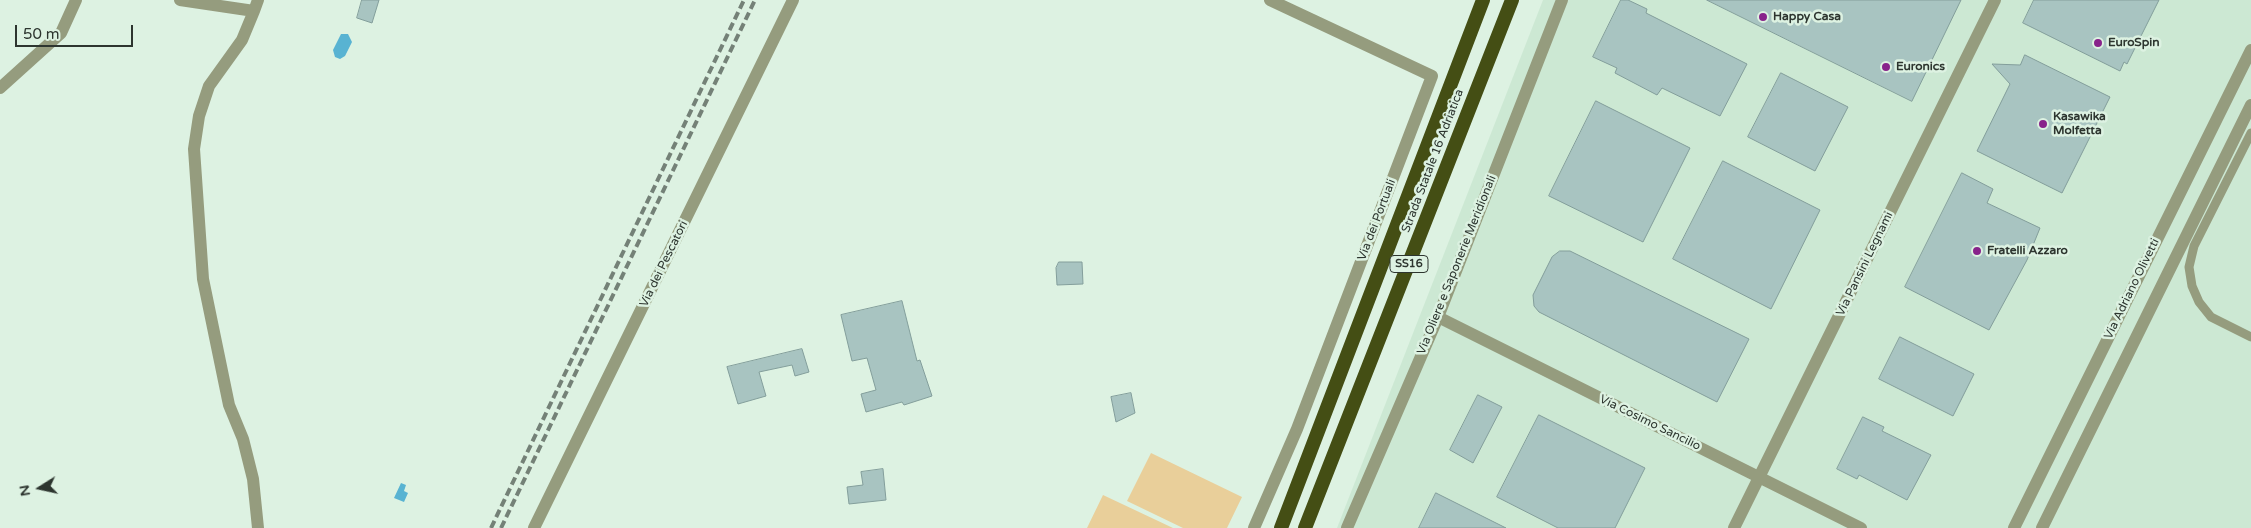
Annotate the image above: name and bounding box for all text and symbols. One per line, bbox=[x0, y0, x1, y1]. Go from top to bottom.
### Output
place label: Happy Casa bbox=[1773, 10, 1841, 24]
marker: Happy Casa bbox=[1757, 11, 1769, 23]
scale bar bbox=[18, 15, 135, 47]
text: 50 m bbox=[23, 25, 60, 43]
place label: EuroSpin bbox=[2108, 36, 2160, 50]
marker: EuroSpin bbox=[2092, 37, 2104, 49]
place label: Euronics bbox=[1896, 60, 1945, 74]
marker: Euronics bbox=[1880, 61, 1892, 73]
street label: Strada Statale 16 Adriatica bbox=[1399, 87, 1467, 235]
place label: Kasawika Molfetta bbox=[2053, 110, 2106, 138]
marker: Kasawika Molfetta bbox=[2037, 118, 2049, 130]
street label: Via Oliere e Saponerie Meridionali bbox=[1414, 173, 1500, 357]
street label: Via dei Portuali bbox=[1355, 177, 1399, 263]
street label: Via Pansini Legnami bbox=[1833, 209, 1897, 319]
street label: Via dei Pescatori bbox=[637, 218, 691, 310]
street label: Via Adriano Olivetti bbox=[2101, 236, 2163, 342]
place label: Fratelli Azzaro bbox=[1987, 244, 2068, 258]
marker: Fratelli Azzaro bbox=[1971, 245, 1983, 257]
road number: SS16 bbox=[1390, 255, 1428, 272]
street label: Via Cosimo Sancilio bbox=[1597, 392, 1703, 454]
north arrow bbox=[15, 463, 65, 513]
text: N bbox=[15, 484, 34, 498]

